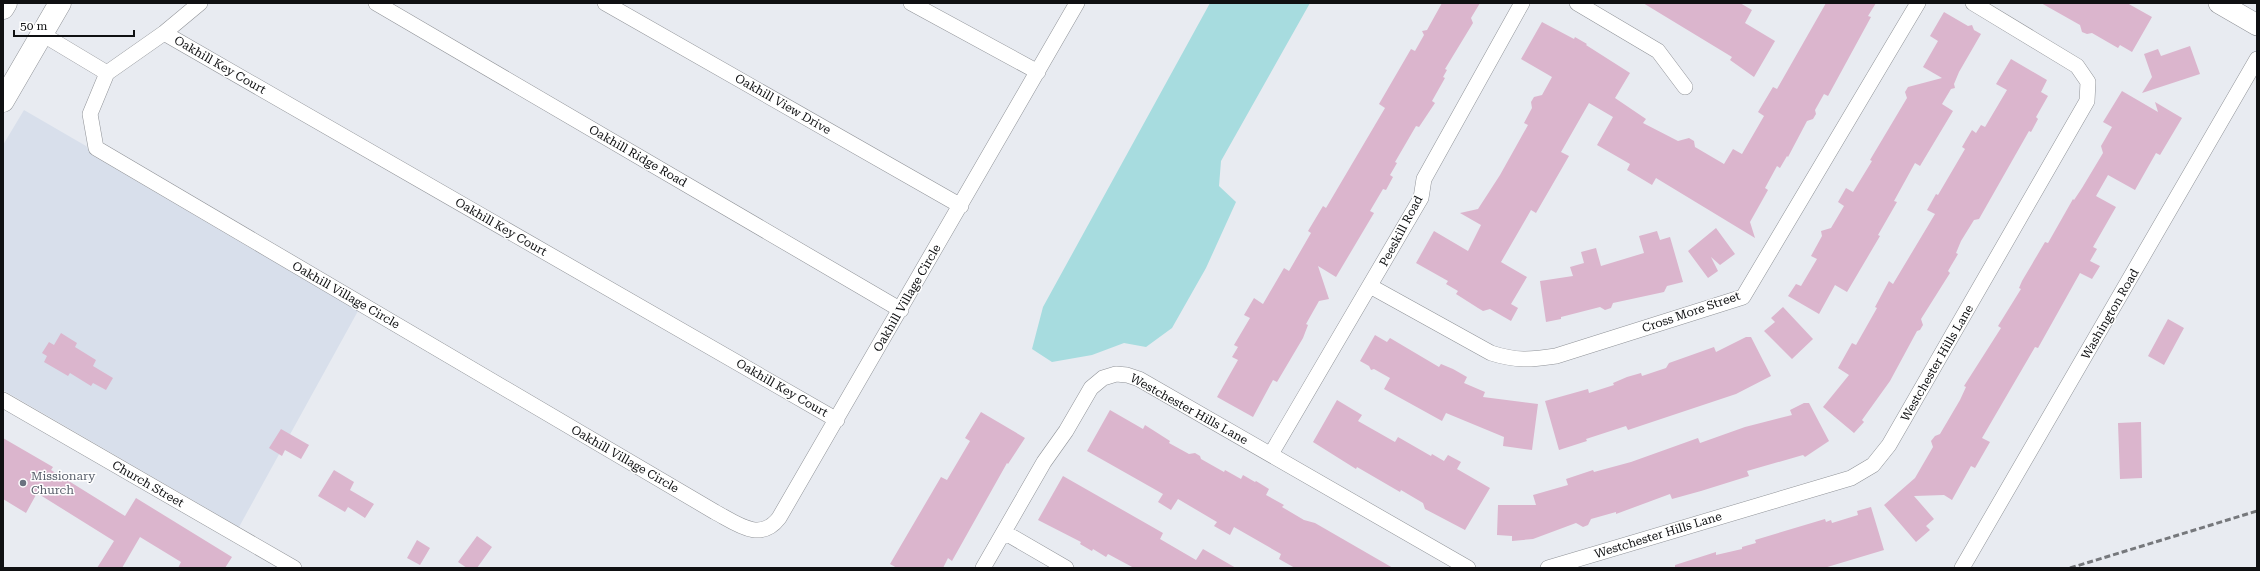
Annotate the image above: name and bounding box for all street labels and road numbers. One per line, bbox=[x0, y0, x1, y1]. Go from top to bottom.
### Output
street label: Oakhill Key Court bbox=[172, 33, 269, 97]
street label: Oakhill View Drive bbox=[733, 71, 834, 137]
street label: Oakhill Ridge Road bbox=[586, 122, 690, 190]
street label: Peeskill Road bbox=[1377, 193, 1426, 269]
street label: Oakhill Key Court bbox=[453, 195, 550, 259]
street label: Oakhill Village Circle bbox=[870, 241, 944, 354]
street label: Oakhill Village Circle bbox=[290, 258, 403, 332]
street label: Washington Road bbox=[2078, 266, 2142, 362]
street label: Cross More Street bbox=[1640, 288, 1742, 335]
street label: Westchester Hills Lane bbox=[1898, 302, 1976, 424]
street label: Oakhill Key Court bbox=[734, 356, 831, 420]
street label: Westchester Hills Lane bbox=[1128, 371, 1251, 447]
street label: Oakhill Village Circle bbox=[569, 422, 682, 496]
street label: Church Street bbox=[110, 458, 187, 510]
street label: Westchester Hills Lane bbox=[1593, 509, 1724, 561]

